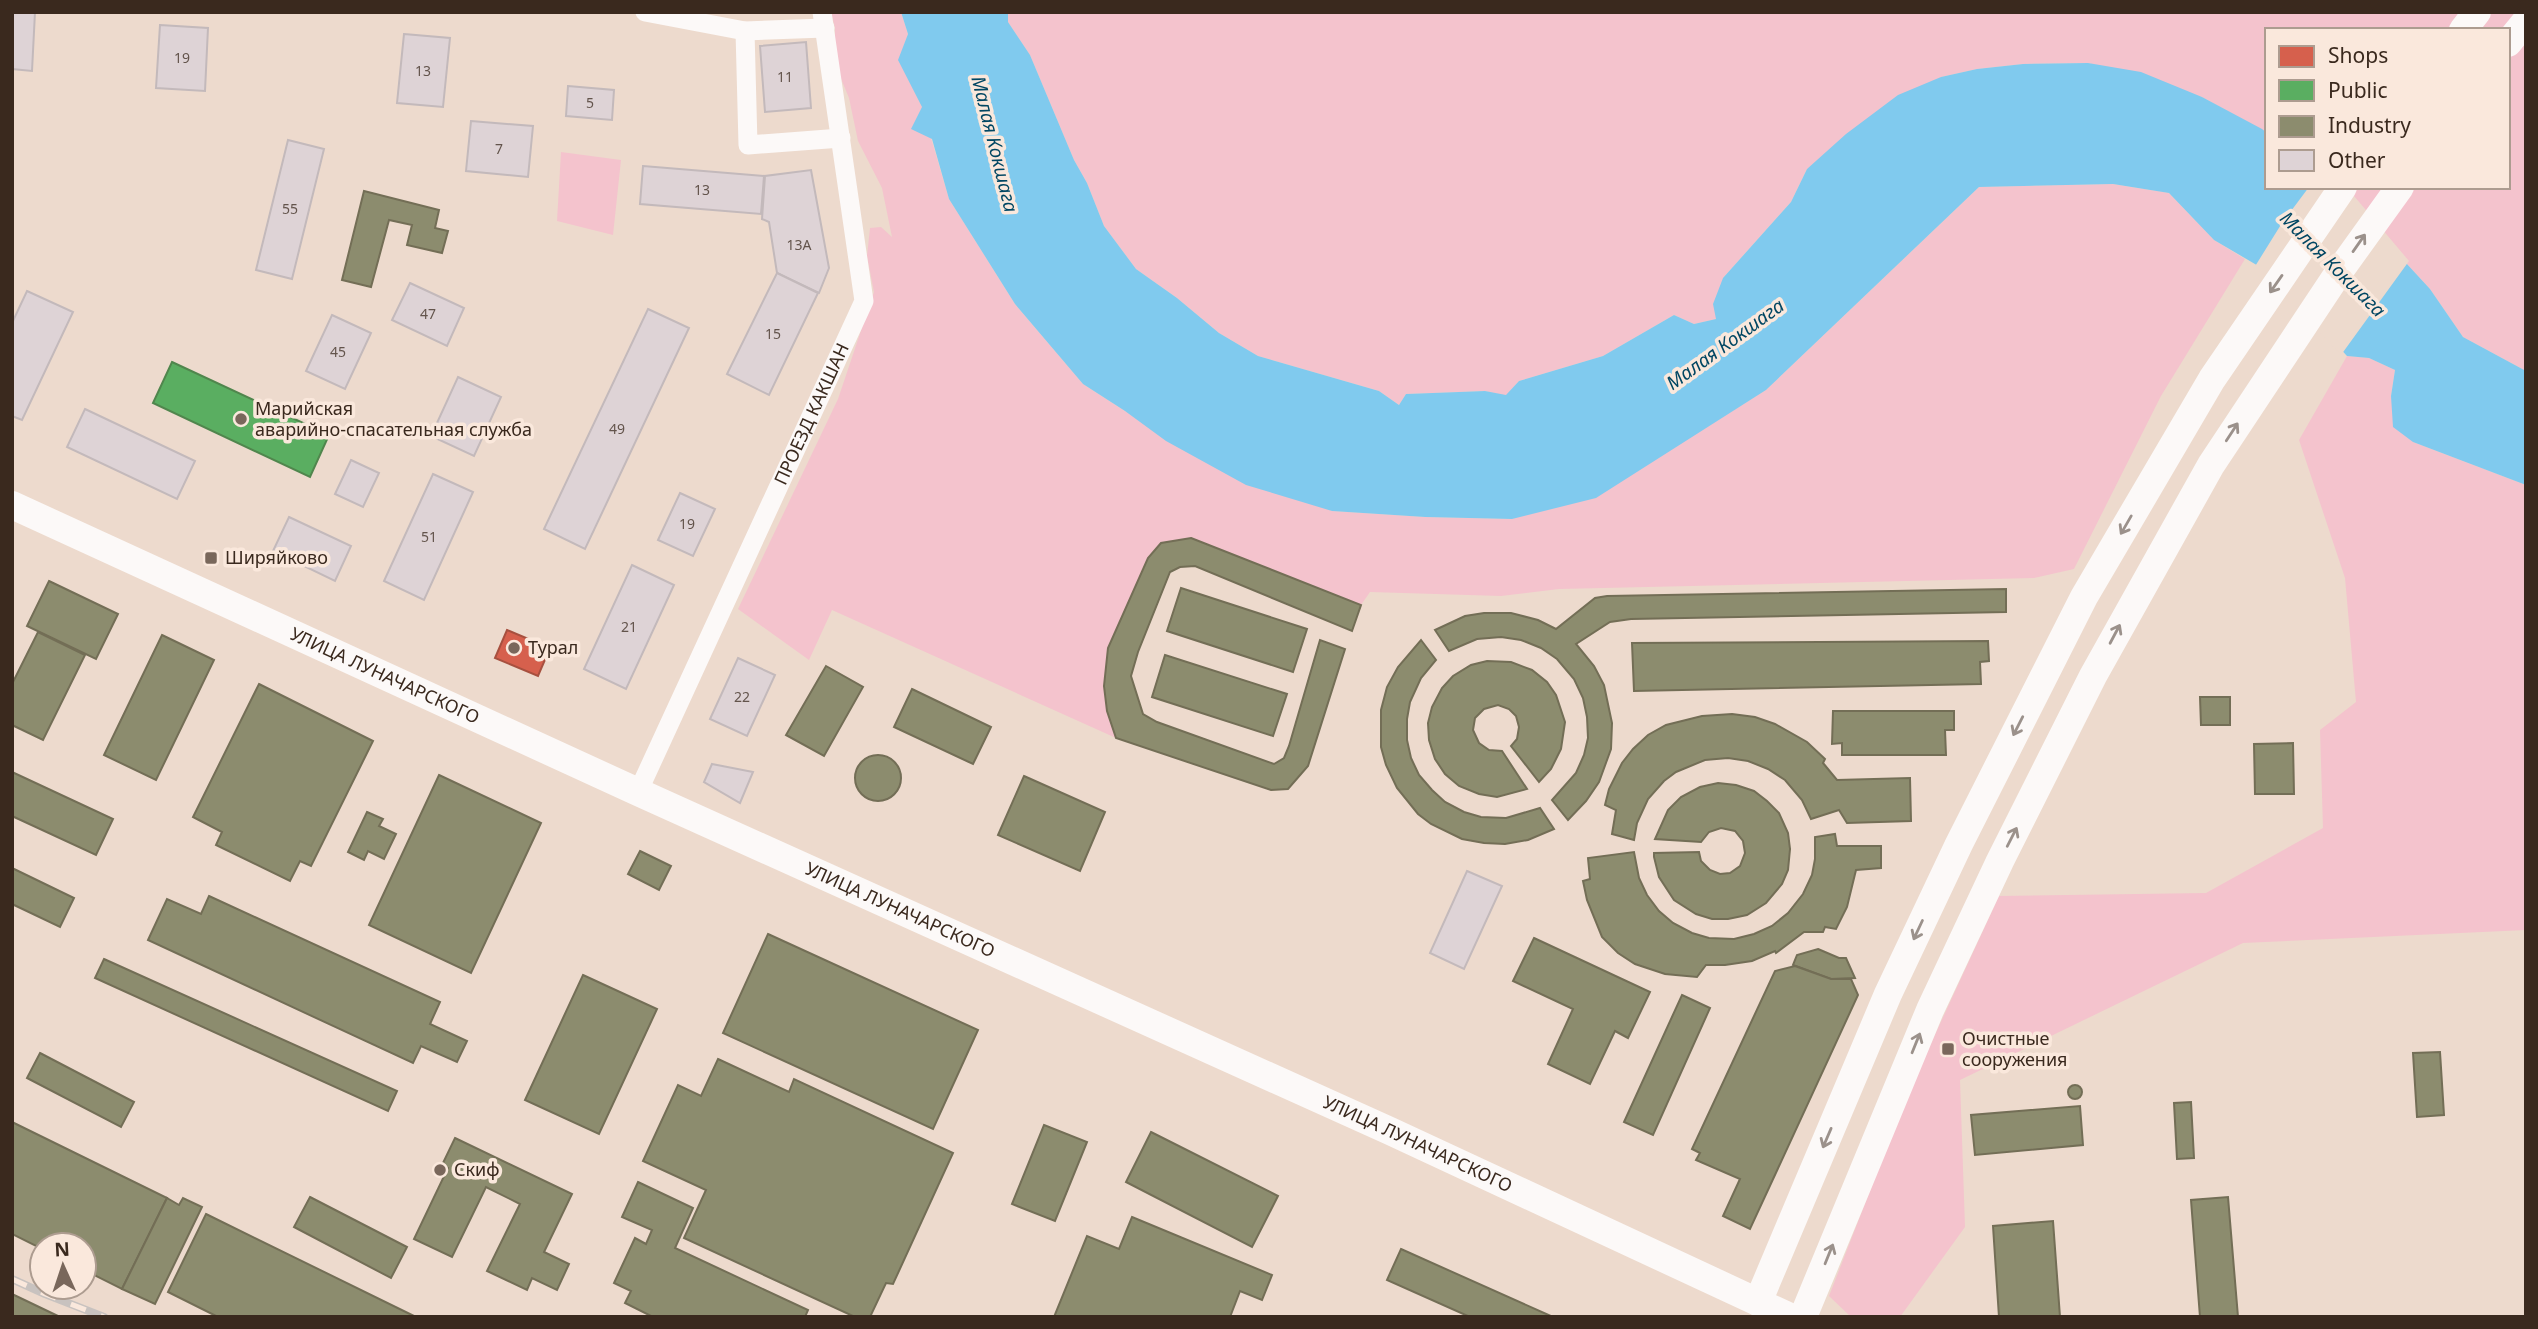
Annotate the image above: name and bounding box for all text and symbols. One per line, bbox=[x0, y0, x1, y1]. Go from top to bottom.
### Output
legend bbox=[2265, 28, 2510, 189]
text: Shops bbox=[2328, 41, 2388, 69]
house number: 19 bbox=[174, 48, 190, 67]
house number: 13 bbox=[415, 61, 431, 80]
house number: 11 bbox=[777, 67, 793, 86]
water label: Малая Кокшага bbox=[965, 73, 1025, 215]
text: Public bbox=[2328, 76, 2388, 104]
house number: 5 bbox=[586, 93, 594, 112]
text: Industry bbox=[2328, 111, 2411, 139]
house number: 7 bbox=[495, 139, 503, 158]
text: Other bbox=[2328, 146, 2386, 174]
house number: 13 bbox=[694, 180, 710, 199]
house number: 55 bbox=[282, 199, 298, 218]
water label: Малая Кокшага bbox=[2274, 205, 2392, 323]
one-way arrow bbox=[2352, 234, 2366, 253]
house number: 13А bbox=[787, 235, 812, 254]
one-way arrow bbox=[2269, 274, 2283, 293]
water label: Малая Кокшага bbox=[1661, 292, 1789, 396]
house number: 47 bbox=[420, 304, 436, 323]
house number: 15 bbox=[765, 324, 781, 343]
street label: ПРОЕЗД КАКШАН bbox=[768, 339, 854, 488]
house number: 45 bbox=[330, 342, 346, 361]
place label: Марийская аварийно-спасательная служба bbox=[255, 396, 532, 441]
marker: Марийская аварийно-спасательная служба bbox=[233, 411, 249, 427]
house number: 49 bbox=[609, 419, 625, 438]
one-way arrow bbox=[2225, 422, 2239, 442]
house number: 19 bbox=[679, 514, 695, 533]
one-way arrow bbox=[2119, 515, 2133, 535]
house number: 51 bbox=[421, 527, 437, 546]
place label: Ширяйково bbox=[225, 545, 328, 569]
marker: Ширяйково bbox=[203, 550, 219, 566]
house number: 21 bbox=[621, 617, 637, 636]
street label: УЛИЦА ЛУНАЧАРСКОГО bbox=[287, 621, 484, 729]
one-way arrow bbox=[2108, 625, 2122, 645]
place label: Турал bbox=[528, 635, 578, 659]
marker: Турал bbox=[506, 640, 522, 656]
house number: 22 bbox=[734, 687, 750, 706]
one-way arrow bbox=[2011, 715, 2025, 736]
one-way arrow bbox=[2006, 827, 2020, 848]
street label: УЛИЦА ЛУНАЧАРСКОГО bbox=[802, 856, 999, 962]
one-way arrow bbox=[1911, 919, 1924, 940]
place label: Очистные сооружения bbox=[1962, 1026, 2067, 1071]
one-way arrow bbox=[1910, 1033, 1923, 1055]
marker: Очистные сооружения bbox=[1940, 1041, 1956, 1057]
street label: УЛИЦА ЛУНАЧАРСКОГО bbox=[1319, 1089, 1516, 1197]
one-way arrow bbox=[1820, 1127, 1833, 1149]
place label: Скиф bbox=[454, 1157, 500, 1181]
marker: Скиф bbox=[432, 1162, 448, 1178]
north arrow bbox=[28, 1231, 98, 1301]
text: N bbox=[54, 1236, 71, 1262]
one-way arrow bbox=[1823, 1243, 1836, 1265]

